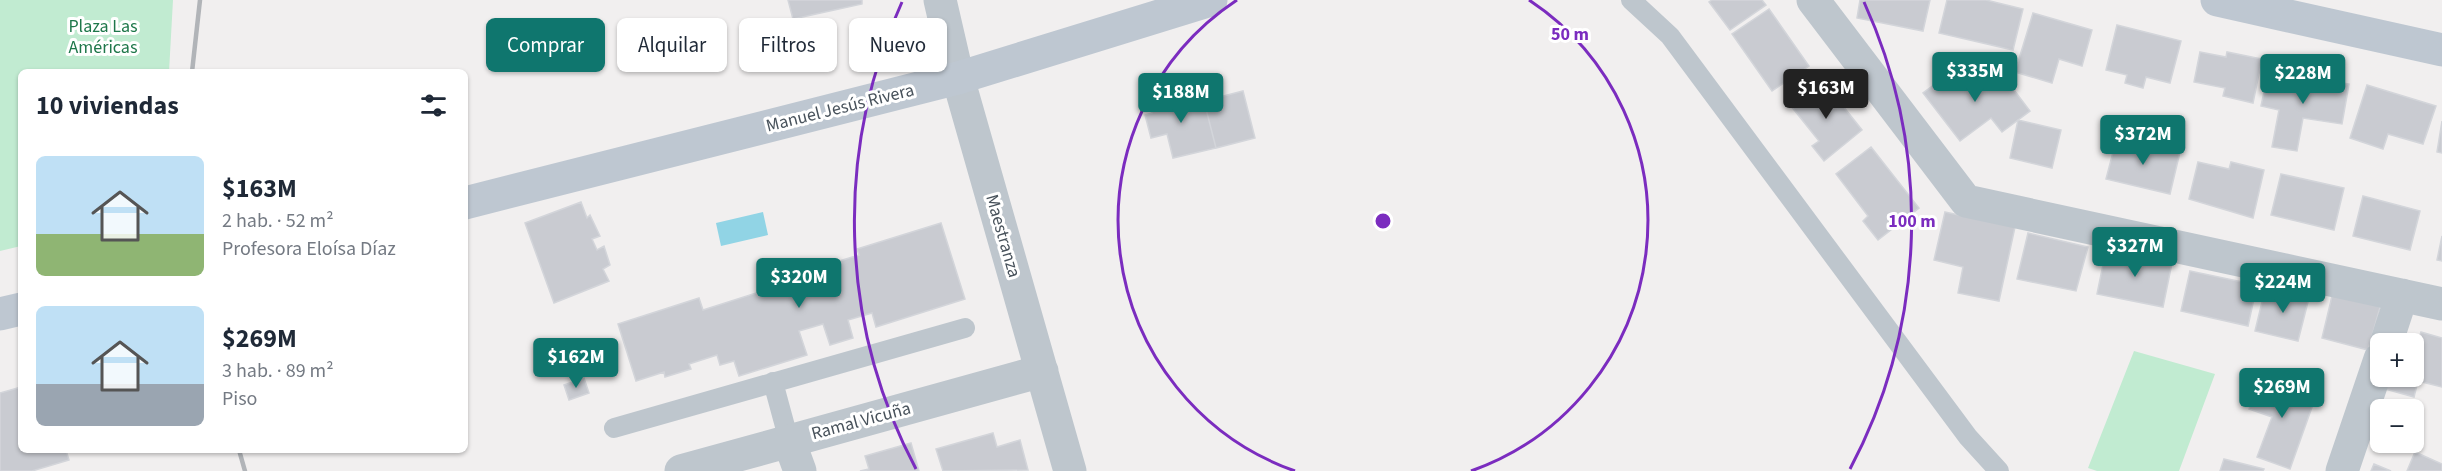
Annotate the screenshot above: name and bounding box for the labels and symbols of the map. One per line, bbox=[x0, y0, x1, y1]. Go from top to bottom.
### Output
park label: Plaza Las Américas bbox=[68, 14, 138, 60]
text: 50 m bbox=[1551, 22, 1589, 47]
pin: $335M bbox=[1933, 52, 2017, 103]
pin: $228M bbox=[2261, 54, 2345, 105]
pin: $163M bbox=[1784, 69, 1868, 120]
pin: $188M bbox=[1139, 73, 1223, 124]
street label: Manuel Jesús Rivera bbox=[763, 78, 917, 138]
pin: $372M bbox=[2101, 115, 2185, 166]
street label: Maestranza bbox=[979, 192, 1027, 280]
text: 100 m bbox=[1888, 209, 1936, 234]
centre of rings bbox=[1373, 211, 1393, 231]
pin: $327M bbox=[2093, 227, 2177, 278]
pin: $320M bbox=[757, 258, 841, 309]
pin: $224M bbox=[2241, 263, 2325, 314]
pin: $162M bbox=[534, 338, 618, 389]
pin: $269M bbox=[2240, 368, 2324, 419]
street label: Ramal Vicuña bbox=[808, 396, 914, 446]

